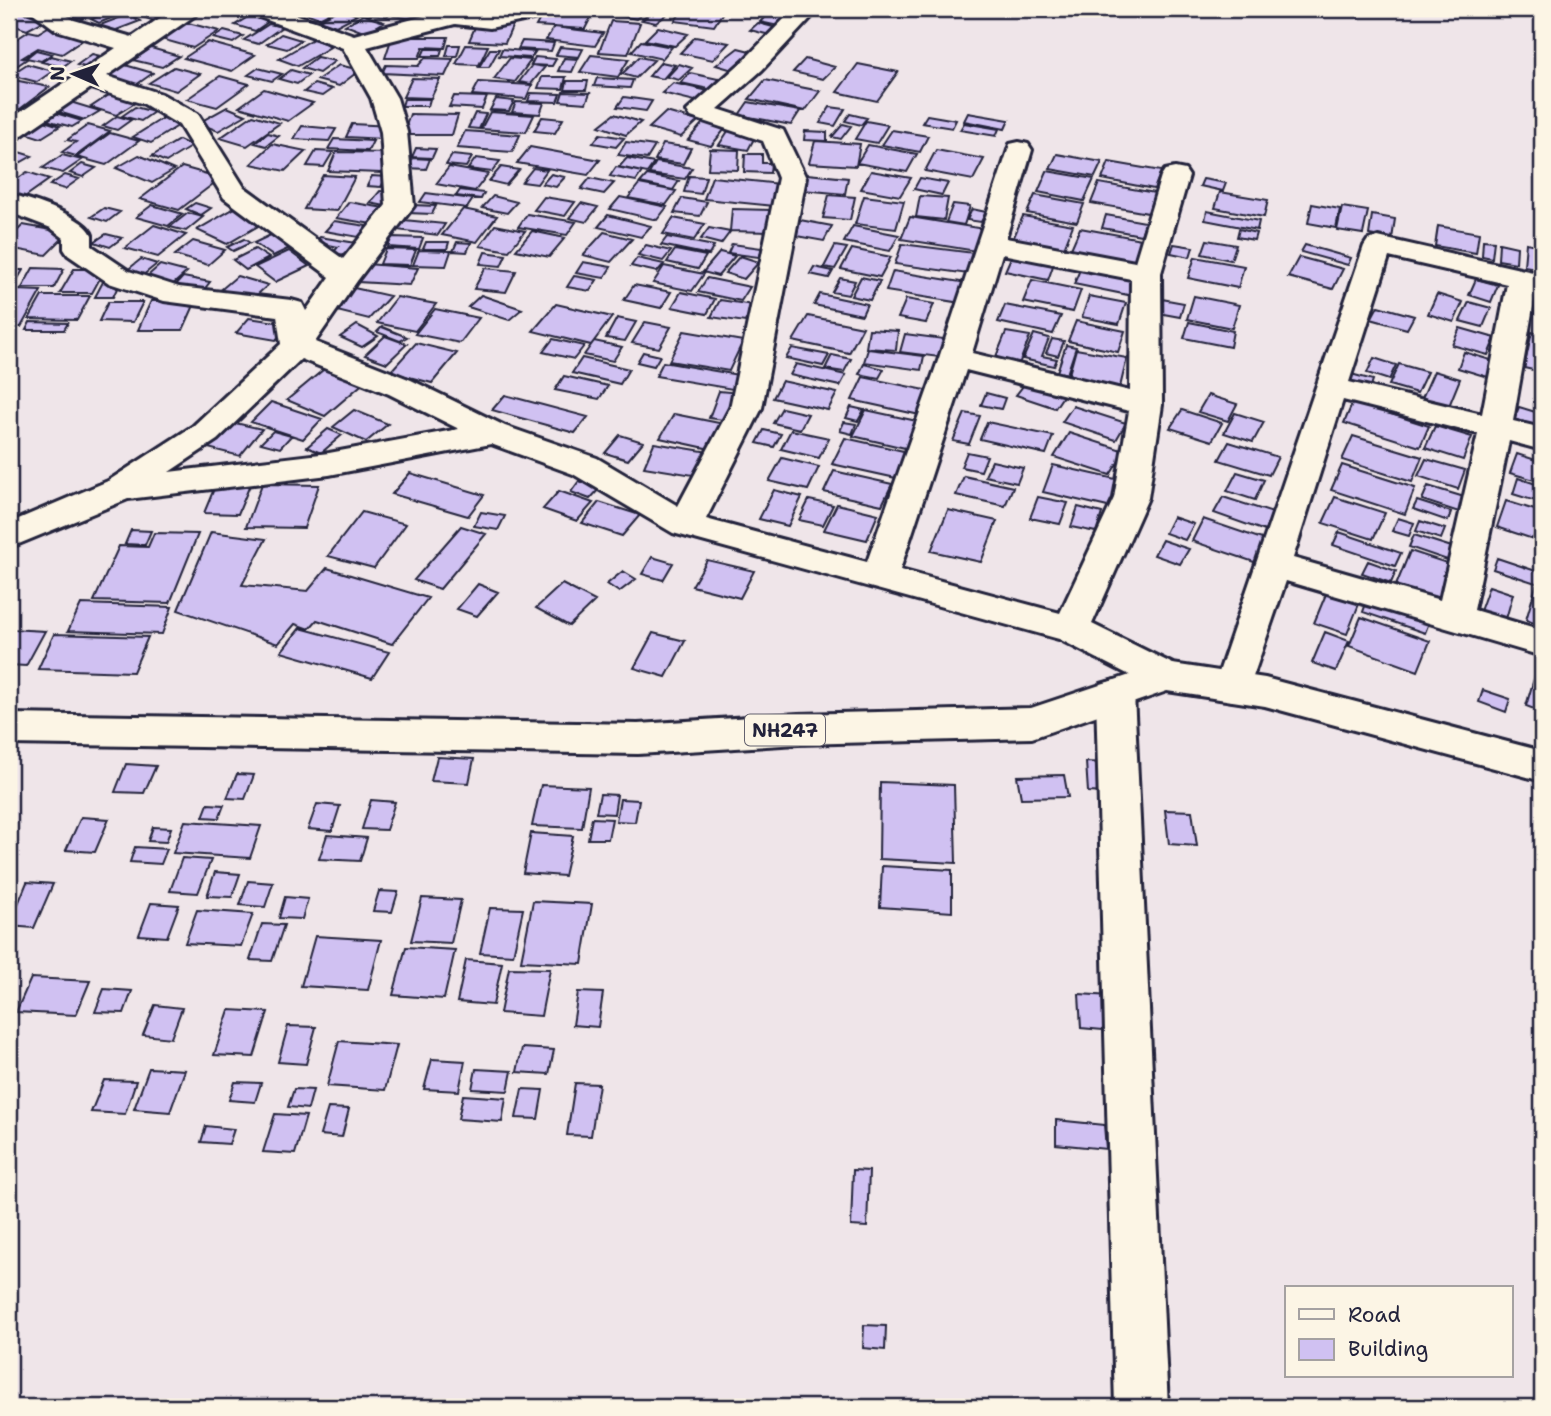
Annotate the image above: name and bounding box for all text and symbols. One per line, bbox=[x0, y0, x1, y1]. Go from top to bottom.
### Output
north arrow bbox=[38, 38, 108, 108]
text: N bbox=[45, 65, 70, 81]
road number: NH247 bbox=[745, 715, 825, 746]
legend bbox=[1285, 1286, 1512, 1378]
text: Road bbox=[1348, 1301, 1401, 1329]
text: Building bbox=[1348, 1335, 1428, 1363]

